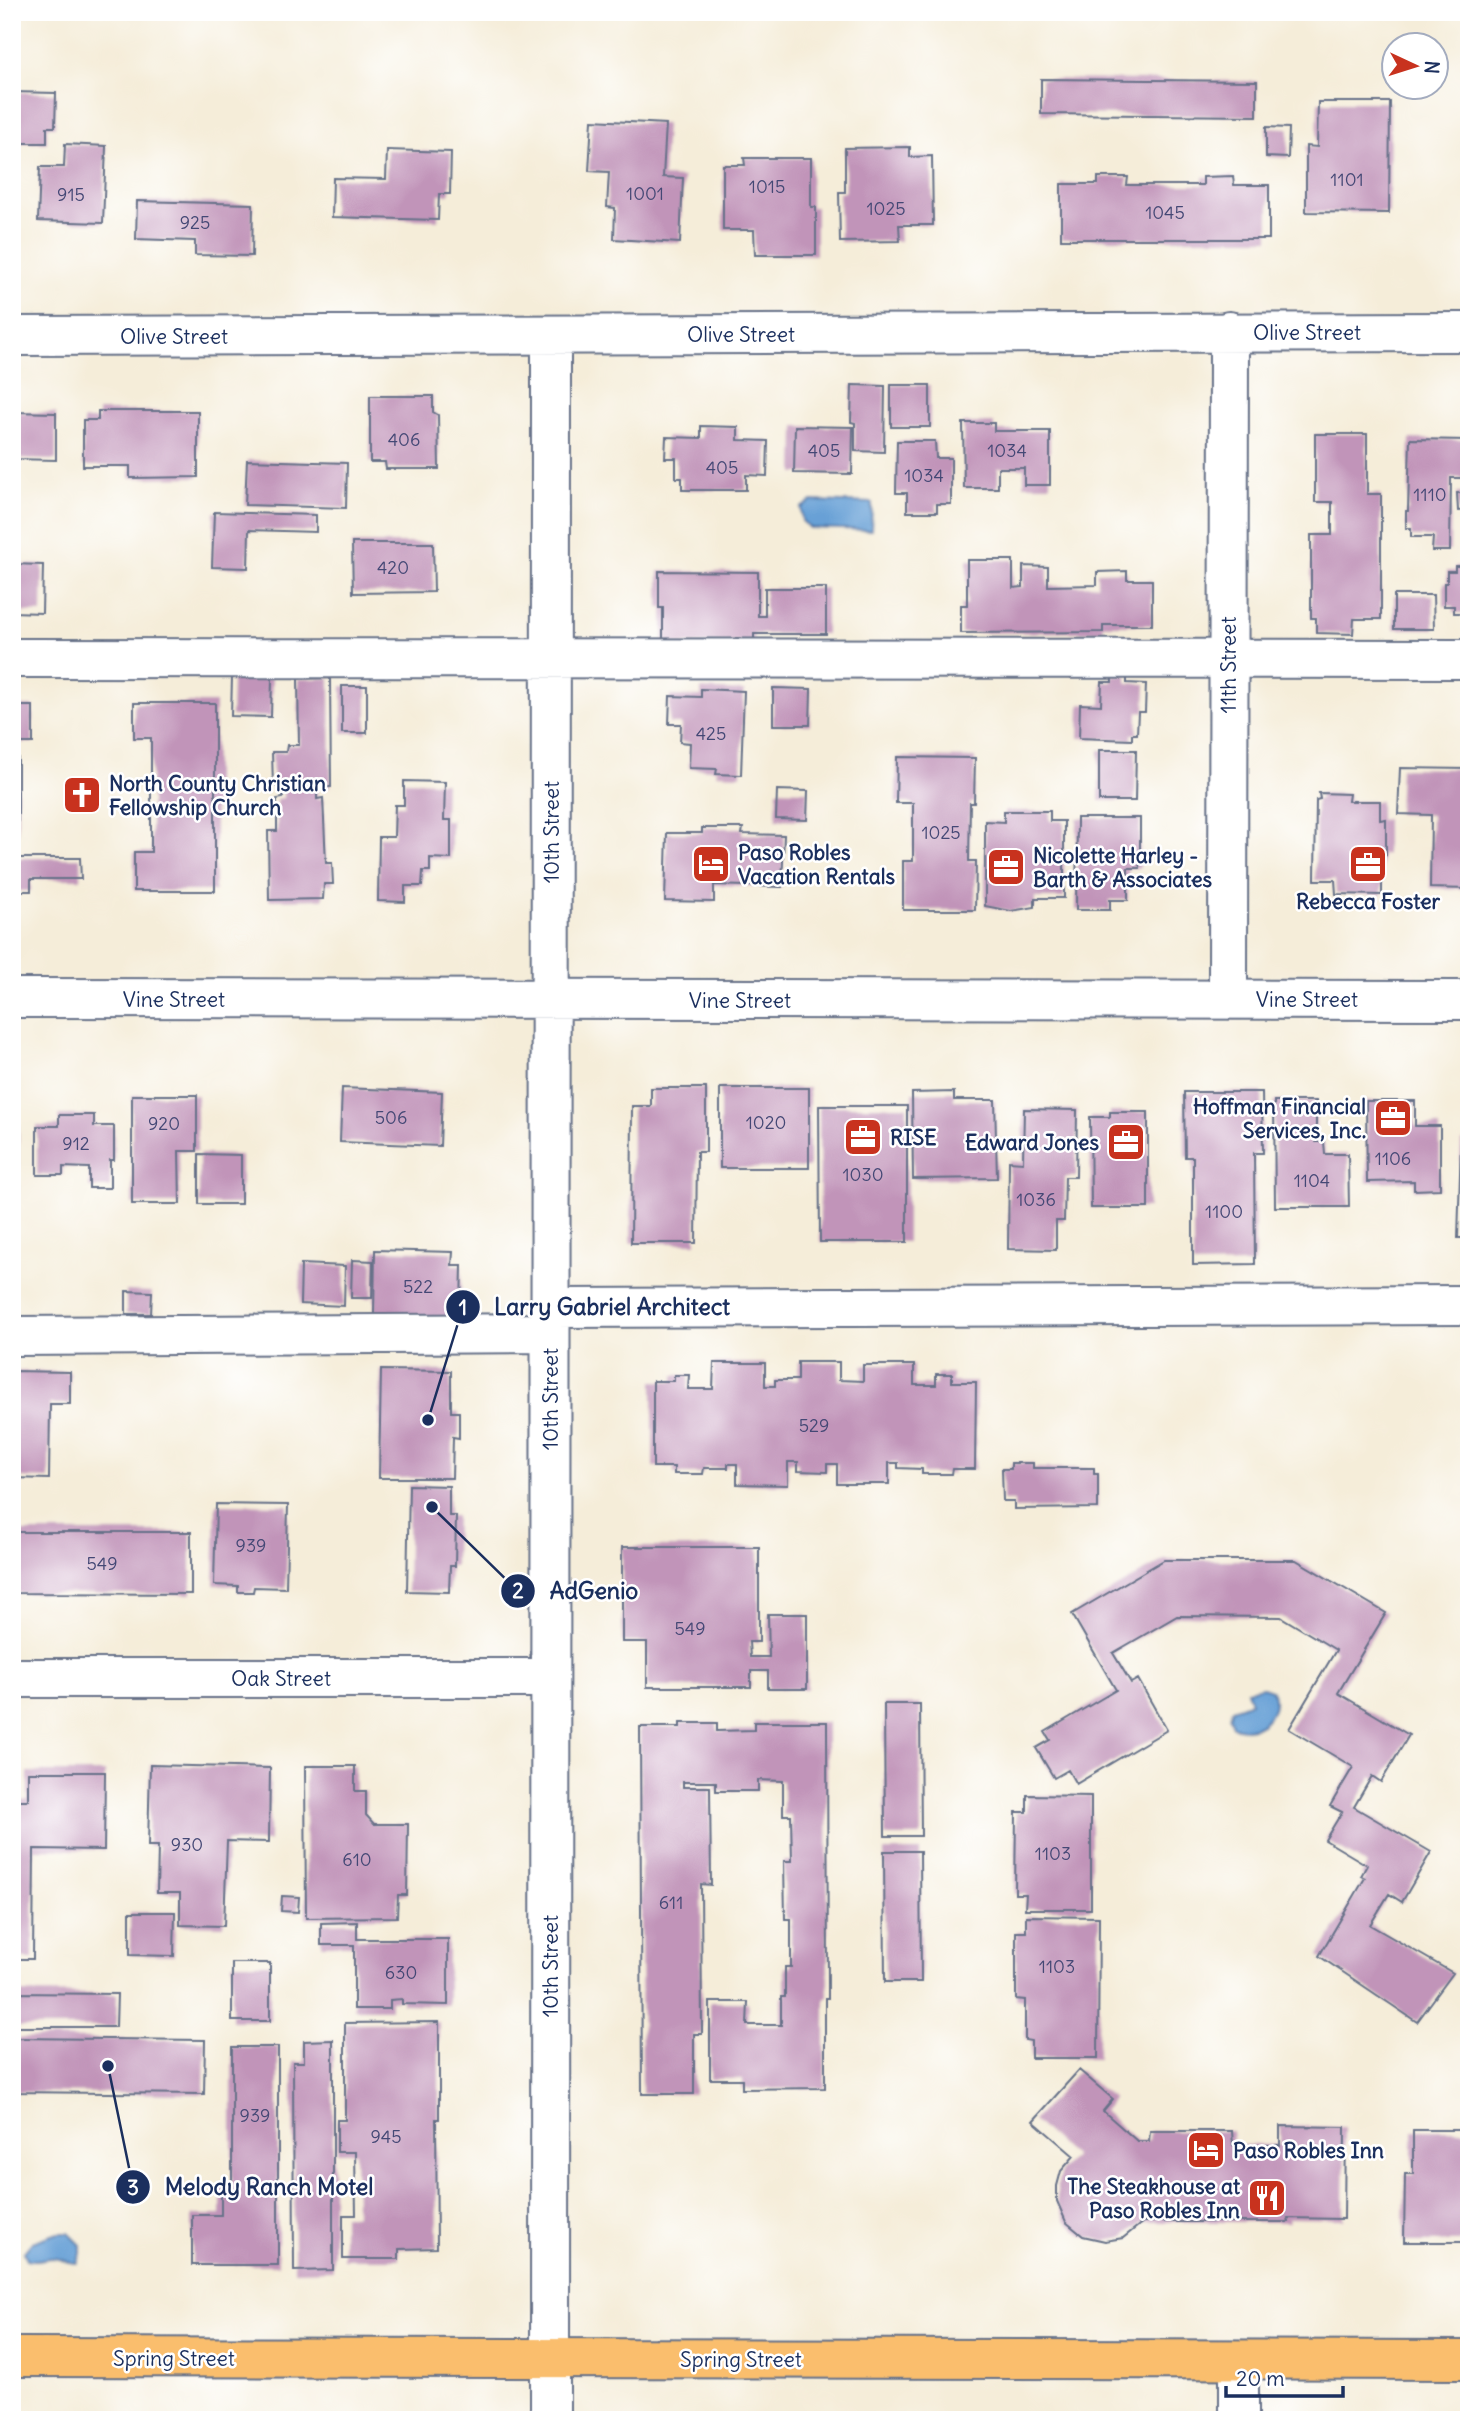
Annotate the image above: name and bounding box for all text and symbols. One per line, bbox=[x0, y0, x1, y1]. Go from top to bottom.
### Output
north arrow bbox=[1380, 32, 1450, 102]
text: N bbox=[1420, 60, 1444, 75]
house number: 1101 bbox=[1330, 168, 1364, 191]
house number: 1015 bbox=[749, 175, 785, 198]
house number: 1001 bbox=[626, 182, 664, 205]
house number: 915 bbox=[57, 183, 85, 206]
house number: 1025 bbox=[866, 197, 906, 220]
house number: 1045 bbox=[1145, 201, 1185, 224]
house number: 925 bbox=[180, 211, 210, 234]
street label: Olive Street bbox=[1253, 319, 1361, 346]
street label: Olive Street bbox=[687, 321, 795, 348]
street label: Olive Street bbox=[120, 323, 228, 350]
house number: 406 bbox=[388, 428, 420, 451]
house number: 405 bbox=[808, 439, 840, 462]
house number: 1034 bbox=[987, 439, 1027, 462]
house number: 405 bbox=[706, 456, 738, 479]
house number: 1034 bbox=[904, 464, 944, 487]
house number: 1110 bbox=[1413, 483, 1447, 506]
house number: 420 bbox=[377, 556, 409, 579]
street label: 11th Street bbox=[1215, 617, 1242, 713]
house number: 425 bbox=[696, 722, 726, 745]
place label: North County Christian Fellowship Church bbox=[109, 770, 326, 821]
church icon: North County Christian Fellowship Church bbox=[61, 774, 103, 816]
street label: 10th Street bbox=[538, 781, 565, 883]
house number: 1025 bbox=[921, 821, 961, 844]
place label: Paso Robles Vacation Rentals bbox=[738, 839, 895, 890]
place label: Nicolette Harley - Barth & Associates bbox=[1033, 842, 1213, 893]
hotel icon: Paso Robles Vacation Rentals bbox=[690, 843, 732, 885]
office icon: Rebecca Foster bbox=[1347, 843, 1389, 885]
office icon: Nicolette Harley - Barth & Associates bbox=[985, 846, 1027, 888]
place label: Rebecca Foster bbox=[1296, 888, 1441, 915]
street label: Vine Street bbox=[123, 986, 225, 1013]
street label: Vine Street bbox=[1256, 986, 1358, 1013]
street label: Vine Street bbox=[689, 987, 791, 1014]
place label: Hoffman Financial Services, Inc. bbox=[1193, 1093, 1366, 1144]
office icon: Hoffman Financial Services, Inc. bbox=[1372, 1097, 1414, 1139]
house number: 506 bbox=[375, 1106, 407, 1129]
house number: 1020 bbox=[746, 1111, 786, 1134]
house number: 920 bbox=[148, 1112, 180, 1135]
office icon: RISE bbox=[842, 1116, 884, 1158]
office icon: Edward Jones bbox=[1105, 1121, 1147, 1163]
place label: RISE bbox=[890, 1124, 937, 1151]
place label: Edward Jones bbox=[965, 1129, 1099, 1156]
house number: 912 bbox=[62, 1132, 90, 1155]
house number: 1106 bbox=[1375, 1147, 1411, 1170]
house number: 1030 bbox=[842, 1163, 884, 1186]
house number: 1104 bbox=[1294, 1169, 1330, 1192]
house number: 1036 bbox=[1016, 1188, 1056, 1211]
house number: 1100 bbox=[1205, 1200, 1243, 1223]
house number: 522 bbox=[403, 1275, 433, 1298]
callout: Larry Gabriel Architect bbox=[445, 1285, 744, 1329]
text: Larry Gabriel Architect bbox=[494, 1292, 730, 1321]
text: 1 bbox=[459, 1294, 467, 1321]
street label: 10th Street bbox=[537, 1348, 564, 1450]
house number: 529 bbox=[799, 1414, 829, 1437]
house number: 939 bbox=[236, 1534, 266, 1557]
house number: 549 bbox=[86, 1552, 118, 1575]
callout: AdGenio bbox=[501, 1569, 652, 1613]
text: AdGenio bbox=[550, 1576, 638, 1605]
text: 2 bbox=[512, 1577, 524, 1604]
house number: 549 bbox=[674, 1617, 706, 1640]
street label: Oak Street bbox=[231, 1665, 331, 1692]
house number: 930 bbox=[171, 1833, 203, 1856]
house number: 1103 bbox=[1035, 1842, 1071, 1865]
house number: 610 bbox=[342, 1848, 372, 1871]
house number: 611 bbox=[659, 1891, 683, 1914]
street label: 10th Street bbox=[537, 1915, 564, 2017]
house number: 1103 bbox=[1039, 1955, 1075, 1978]
house number: 630 bbox=[385, 1961, 417, 1984]
house number: 939 bbox=[240, 2104, 270, 2127]
house number: 945 bbox=[370, 2125, 402, 2148]
hotel icon: Paso Robles Inn bbox=[1185, 2129, 1227, 2171]
place label: Paso Robles Inn bbox=[1233, 2137, 1384, 2164]
callout: Melody Ranch Motel bbox=[115, 2165, 387, 2209]
text: Melody Ranch Motel bbox=[165, 2172, 373, 2201]
place label: The Steakhouse at Paso Robles Inn bbox=[1067, 2173, 1241, 2224]
text: 3 bbox=[127, 2174, 139, 2201]
restaurant icon: The Steakhouse at Paso Robles Inn bbox=[1246, 2177, 1288, 2219]
street label: Spring Street bbox=[113, 2345, 235, 2372]
street label: Spring Street bbox=[680, 2346, 802, 2373]
scale bar bbox=[1226, 2355, 1343, 2399]
text: 20 m bbox=[1236, 2365, 1285, 2392]

